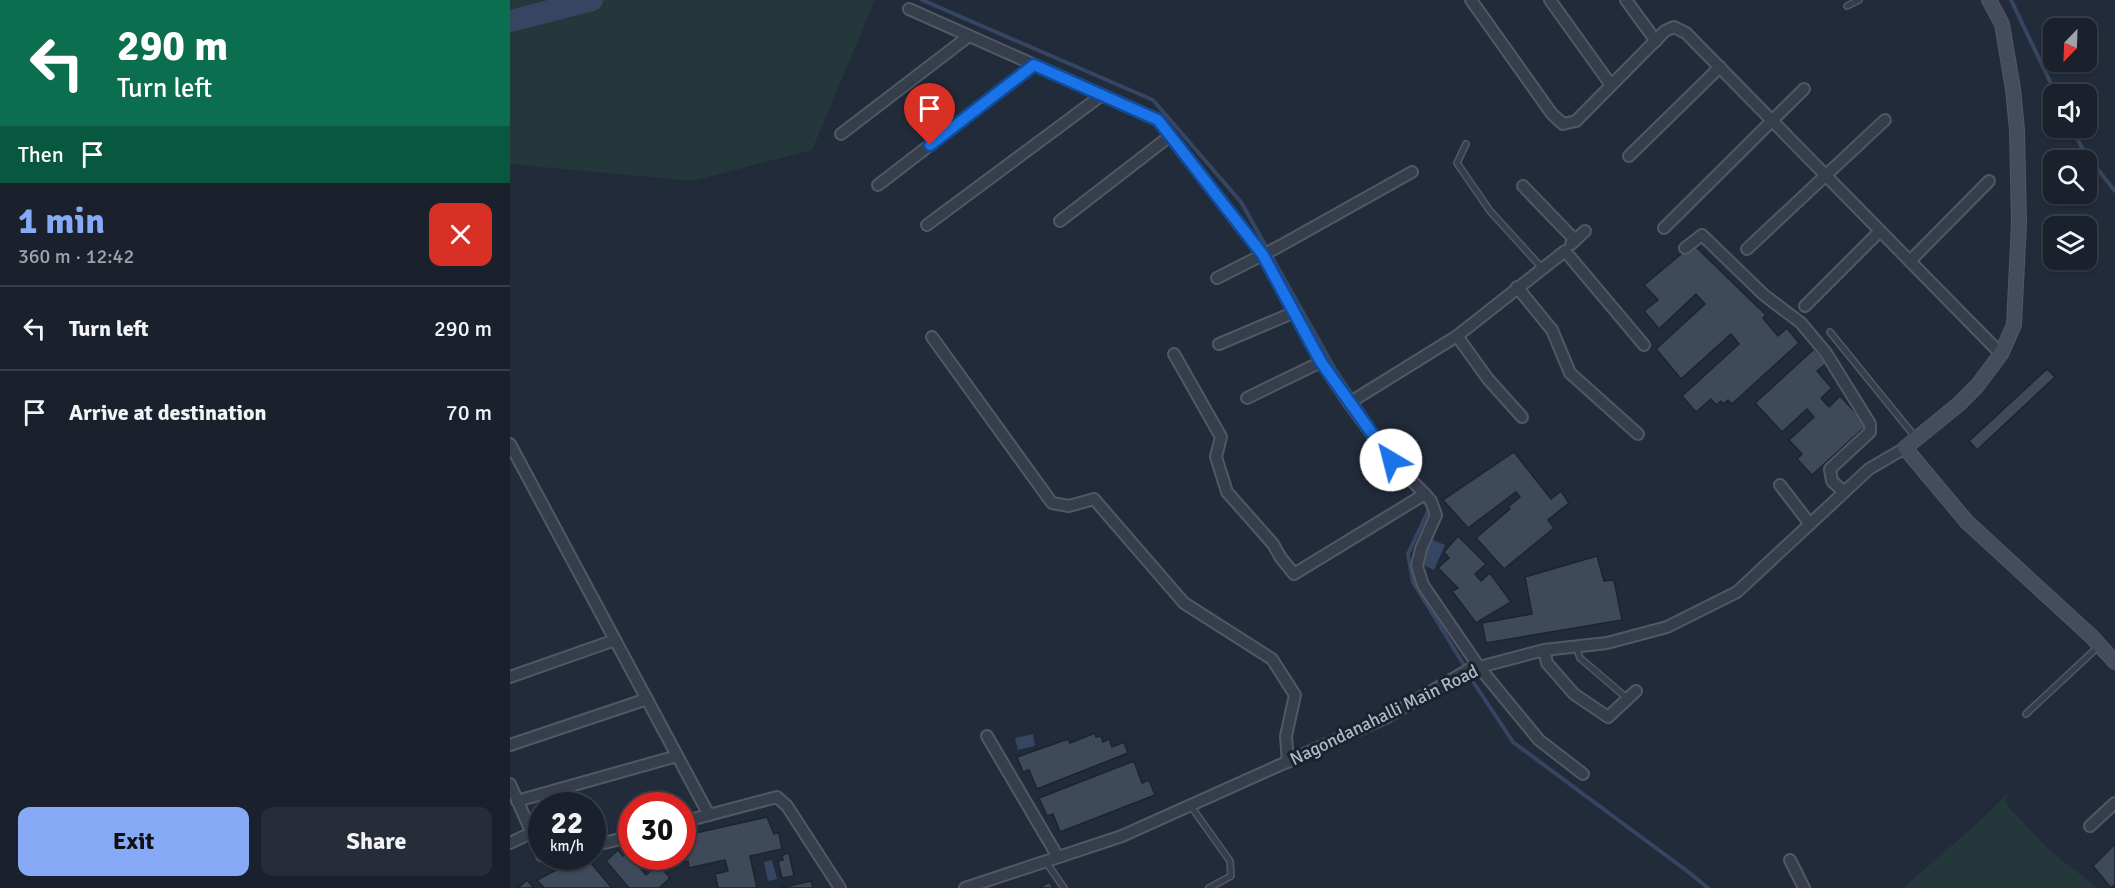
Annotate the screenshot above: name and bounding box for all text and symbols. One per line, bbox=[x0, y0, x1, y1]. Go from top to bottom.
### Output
north arrow bbox=[2043, 18, 2097, 72]
map controls bbox=[2043, 18, 2097, 270]
text: 290 m bbox=[117, 21, 228, 72]
icon: left bbox=[18, 24, 96, 102]
text: Turn left bbox=[117, 72, 212, 105]
pin bbox=[904, 83, 955, 145]
button: sound bbox=[2043, 84, 2097, 138]
icon: arrive bbox=[913, 92, 946, 125]
icon: arrive bbox=[76, 138, 109, 171]
text: Then bbox=[18, 141, 64, 168]
button: search bbox=[2043, 150, 2097, 204]
text: 1 min bbox=[18, 199, 105, 244]
button: close bbox=[429, 203, 492, 266]
button: layers bbox=[2043, 216, 2097, 270]
text: 360 m · 12:42 bbox=[18, 244, 134, 269]
icon: left bbox=[18, 312, 51, 345]
text: Turn left bbox=[69, 315, 149, 342]
text: 290 m bbox=[434, 315, 492, 342]
icon: arrive bbox=[18, 396, 51, 429]
text: Arrive at destination bbox=[69, 399, 266, 426]
text: 70 m bbox=[446, 399, 492, 426]
position arrow bbox=[1359, 428, 1423, 492]
street label: Nagondanahalli Main Road bbox=[1286, 660, 1482, 770]
speed limit sign: 30 bbox=[618, 792, 696, 870]
text: 22 bbox=[551, 805, 583, 842]
button: Exit bbox=[18, 807, 249, 876]
button: Share bbox=[261, 807, 492, 876]
text: km/h bbox=[550, 837, 584, 855]

